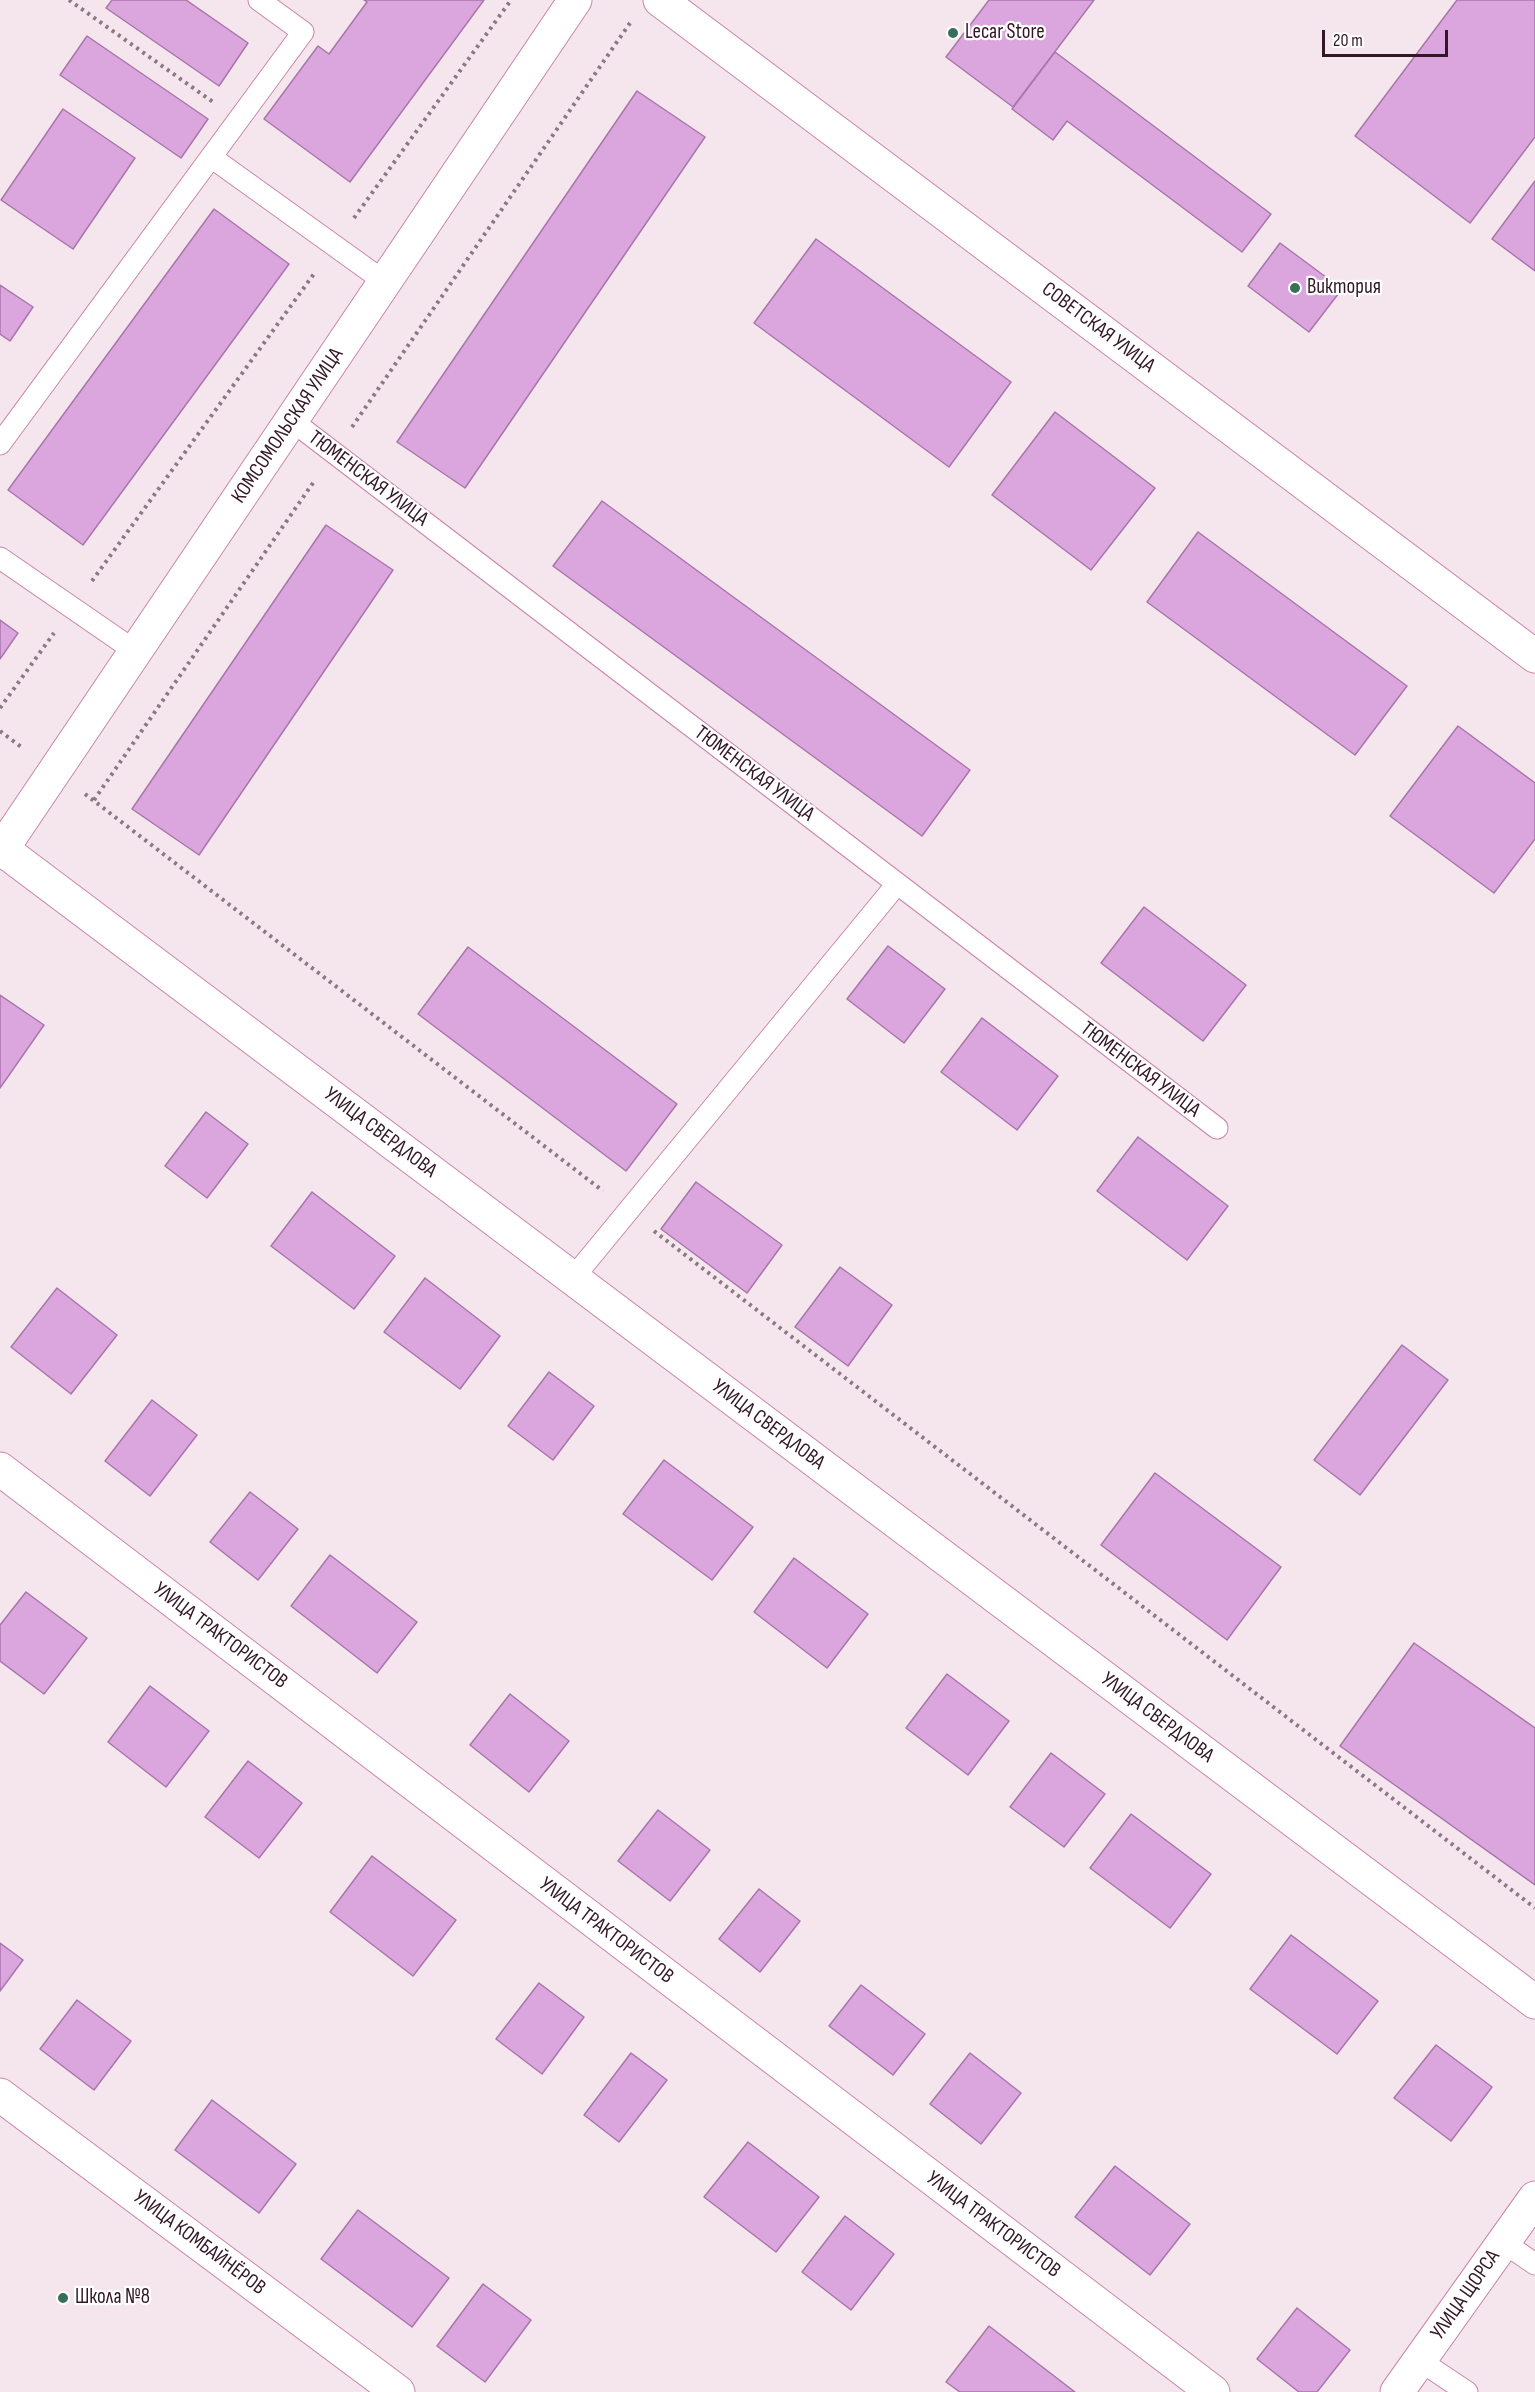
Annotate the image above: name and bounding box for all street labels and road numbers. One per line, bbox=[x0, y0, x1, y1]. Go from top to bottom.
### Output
street label: СОВЕТСКАЯ УЛИЦА bbox=[1036, 277, 1160, 379]
street label: КОМСОМОЛЬСКАЯ УЛИЦА bbox=[227, 344, 349, 508]
street label: ТЮМЕНСКАЯ УЛИЦА bbox=[303, 426, 433, 532]
street label: ТЮМЕНСКАЯ УЛИЦА bbox=[689, 721, 819, 827]
street label: ТЮМЕНСКАЯ УЛИЦА bbox=[1075, 1017, 1205, 1123]
street label: УЛИЦА СВЕРДЛОВА bbox=[319, 1082, 441, 1184]
street label: УЛИЦА СВЕРДЛОВА bbox=[707, 1374, 829, 1476]
street label: УЛИЦА ТРАКТОРИСТОВ bbox=[148, 1577, 292, 1695]
street label: УЛИЦА СВЕРДЛОВА bbox=[1096, 1667, 1218, 1769]
street label: УЛИЦА ТРАКТОРИСТОВ bbox=[534, 1872, 678, 1990]
street label: УЛИЦА ТРАКТОРИСТОВ bbox=[921, 2166, 1065, 2284]
street label: УЛИЦА КОМБАЙНЁРОВ bbox=[128, 2185, 270, 2301]
street label: УЛИЦА ЩОРСА bbox=[1426, 2245, 1506, 2345]

